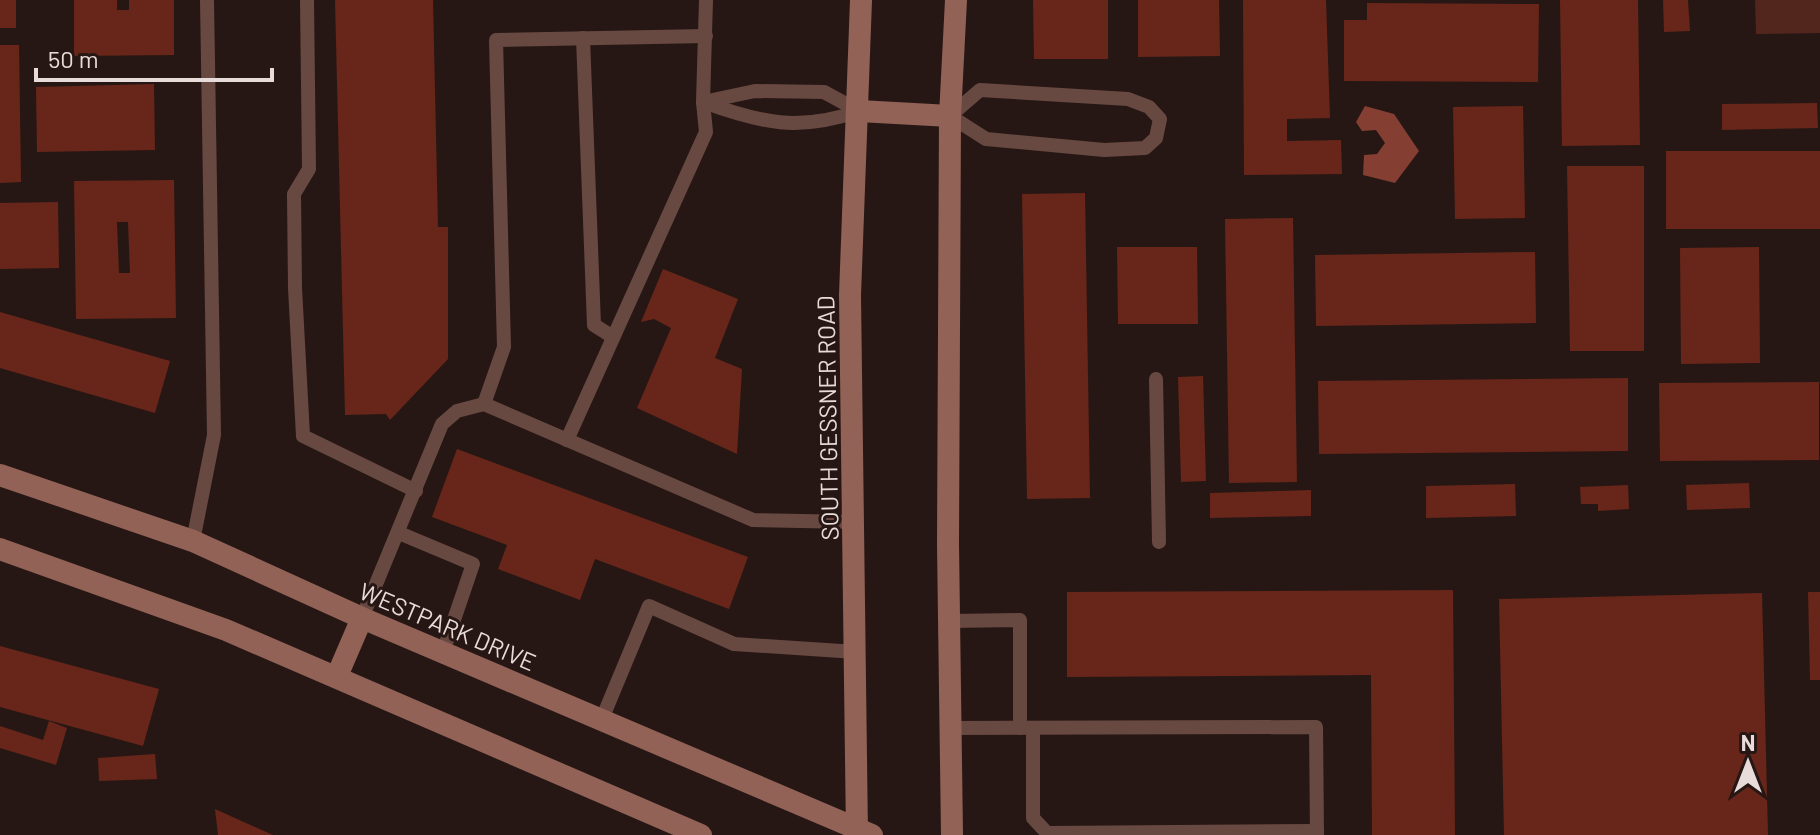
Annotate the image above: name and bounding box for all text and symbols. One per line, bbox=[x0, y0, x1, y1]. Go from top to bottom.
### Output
scale bar bbox=[36, 32, 272, 82]
text: 50 m bbox=[48, 44, 99, 73]
street label: SOUTH GESSNER ROAD bbox=[810, 295, 844, 541]
street label: WESTPARK DRIVE bbox=[355, 576, 541, 676]
north arrow bbox=[1708, 723, 1788, 803]
text: N bbox=[1741, 729, 1755, 755]

